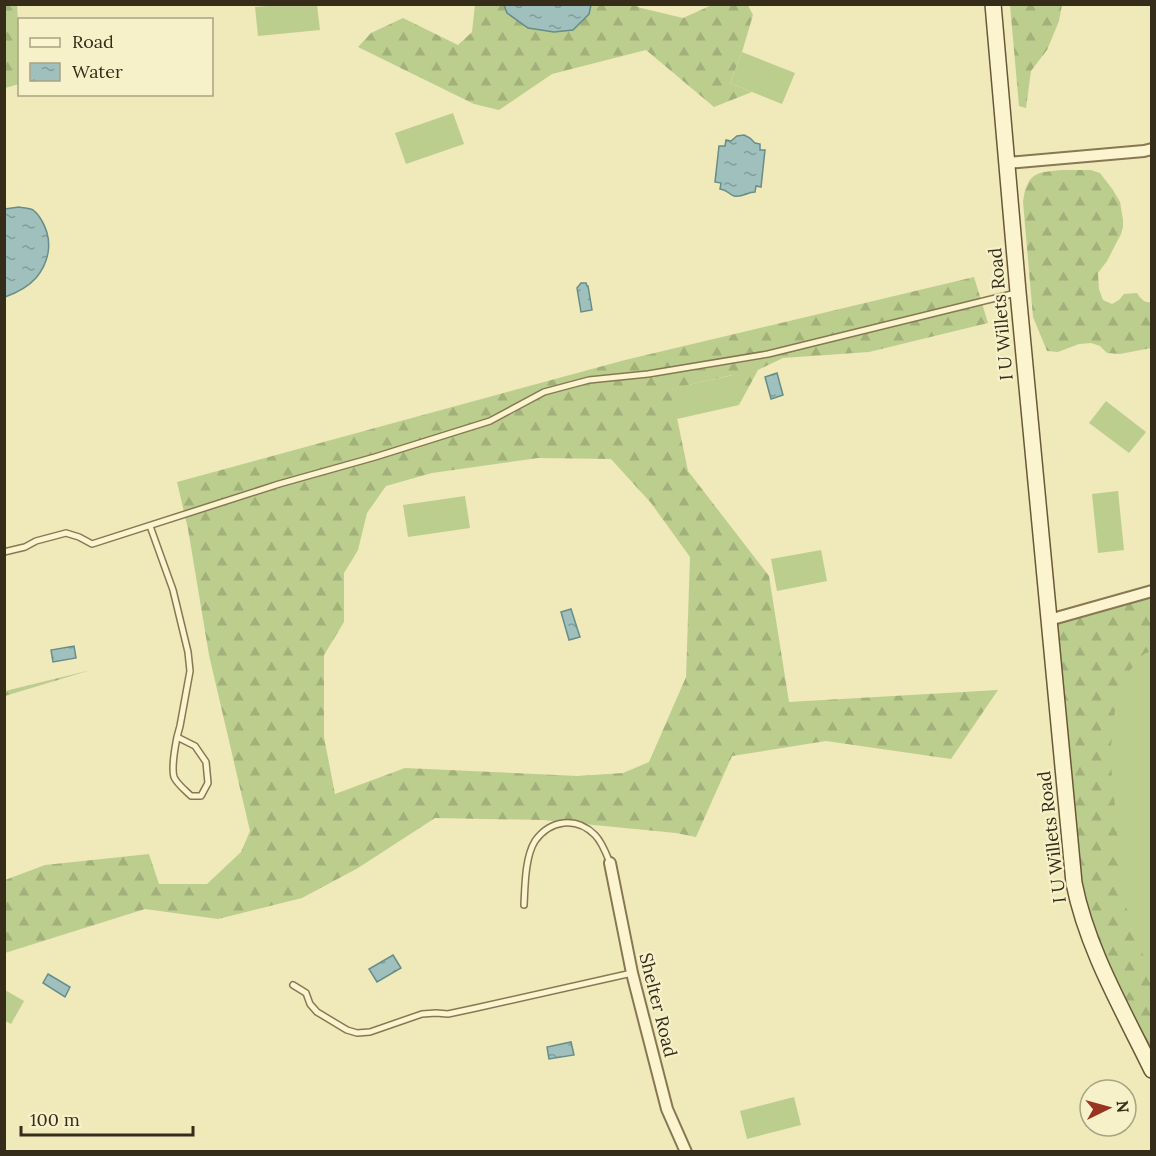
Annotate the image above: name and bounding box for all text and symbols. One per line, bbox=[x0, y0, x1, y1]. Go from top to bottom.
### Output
legend bbox=[18, 18, 213, 96]
text: Road bbox=[72, 30, 114, 53]
text: Water bbox=[72, 60, 123, 83]
street label: I U Willets Road bbox=[983, 247, 1018, 381]
street label: I U Willets Road bbox=[1032, 769, 1071, 904]
street label: Shelter Road bbox=[634, 950, 683, 1060]
north arrow bbox=[1078, 1078, 1138, 1138]
scale bar bbox=[21, 1099, 194, 1137]
text: N bbox=[1112, 1100, 1133, 1114]
text: 100 m bbox=[30, 1108, 80, 1131]

